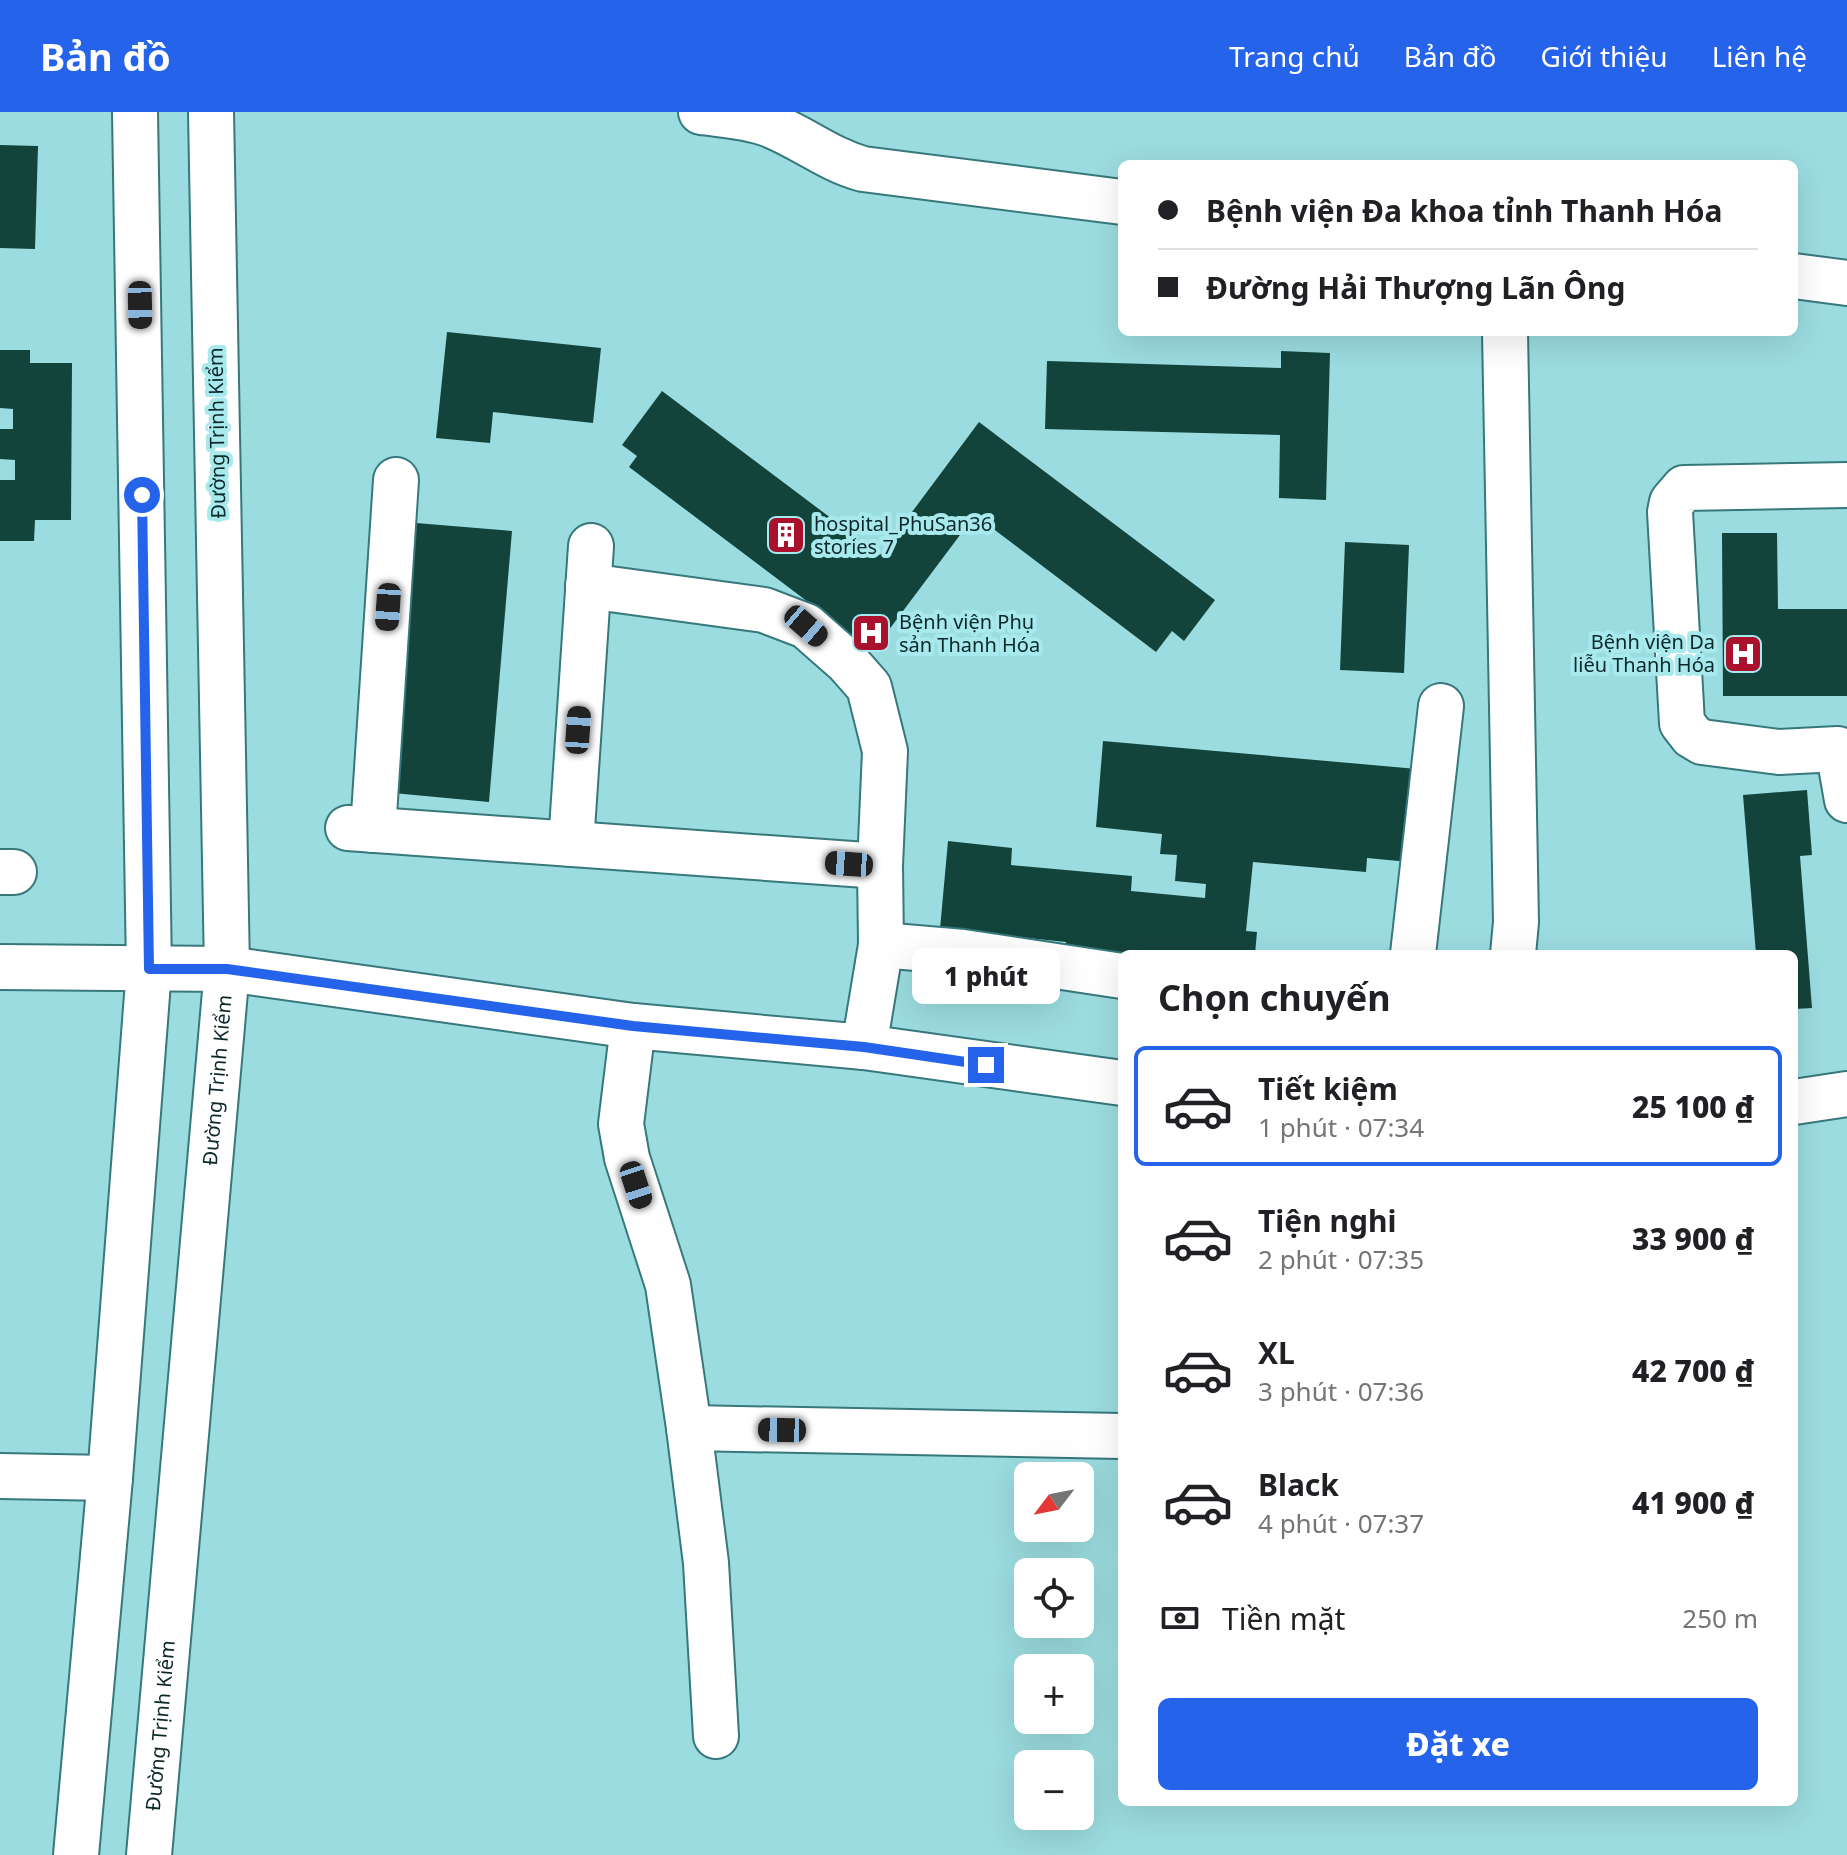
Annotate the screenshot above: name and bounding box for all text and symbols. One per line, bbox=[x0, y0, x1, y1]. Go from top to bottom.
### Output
text: Bản đồ bbox=[40, 30, 171, 82]
text: Trang chủ bbox=[1229, 37, 1360, 75]
text: Bản đồ bbox=[1404, 37, 1497, 75]
text: Giới thiệu bbox=[1541, 37, 1668, 75]
text: Liên hệ bbox=[1712, 37, 1807, 75]
text: Bệnh viện Đa khoa tỉnh Thanh Hóa bbox=[1206, 190, 1722, 231]
text: Đường Hải Thượng Lãn Ông bbox=[1206, 267, 1626, 308]
car bbox=[128, 281, 152, 329]
street label: Đường Trịnh Kiểm bbox=[202, 347, 231, 519]
route start bbox=[124, 477, 160, 513]
place label: hospital_PhuSan36 stories 7 bbox=[814, 510, 992, 560]
building icon: hospital_PhuSan36 stories 7 bbox=[765, 514, 807, 556]
car bbox=[374, 582, 402, 632]
car bbox=[780, 601, 832, 651]
place label: Bệnh viện Phụ sản Thanh Hóa bbox=[899, 608, 1040, 658]
hospital icon: Bệnh viện Phụ sản Thanh Hóa bbox=[850, 612, 892, 654]
place label: Bệnh viện Da liễu Thanh Hóa bbox=[1573, 628, 1715, 678]
hospital icon: Bệnh viện Da liễu Thanh Hóa bbox=[1722, 633, 1764, 675]
car bbox=[564, 705, 592, 755]
car bbox=[824, 850, 874, 878]
callout: 1 phút bbox=[912, 949, 1060, 1005]
text: 1 phút bbox=[944, 958, 1028, 994]
text: Chọn chuyến bbox=[1158, 973, 1391, 1022]
street label: Đường Trịnh Kiểm bbox=[196, 993, 238, 1166]
route end bbox=[968, 1047, 1004, 1083]
text: Tiết kiệm bbox=[1258, 1068, 1398, 1109]
icon: car bbox=[1162, 1070, 1234, 1142]
text: 25 100 ₫ bbox=[1632, 1086, 1754, 1127]
text: 1 phút · 07:34 bbox=[1258, 1109, 1424, 1145]
car bbox=[617, 1158, 655, 1212]
text: Tiện nghi bbox=[1258, 1200, 1396, 1241]
icon: car bbox=[1162, 1202, 1234, 1274]
text: 33 900 ₫ bbox=[1632, 1218, 1754, 1259]
text: 2 phút · 07:35 bbox=[1258, 1241, 1424, 1277]
text: XL bbox=[1258, 1332, 1295, 1373]
icon: car bbox=[1162, 1334, 1234, 1406]
text: 42 700 ₫ bbox=[1632, 1350, 1754, 1391]
text: 3 phút · 07:36 bbox=[1258, 1373, 1424, 1409]
car bbox=[758, 1418, 806, 1442]
north arrow bbox=[1014, 1462, 1094, 1542]
map controls bbox=[1014, 1462, 1094, 1830]
text: Black bbox=[1258, 1464, 1339, 1505]
icon: car bbox=[1162, 1466, 1234, 1538]
text: 41 900 ₫ bbox=[1632, 1482, 1754, 1523]
text: 4 phút · 07:37 bbox=[1258, 1505, 1424, 1541]
button: locate bbox=[1014, 1558, 1094, 1638]
icon: cash bbox=[1158, 1596, 1202, 1640]
text: Tiền mặt bbox=[1222, 1598, 1345, 1639]
text: 250 m bbox=[1682, 1600, 1758, 1636]
street label: Đường Trịnh Kiểm bbox=[139, 1639, 181, 1812]
button: + bbox=[1014, 1654, 1094, 1734]
button: Đặt xe bbox=[1158, 1698, 1758, 1790]
button: − bbox=[1014, 1750, 1094, 1830]

